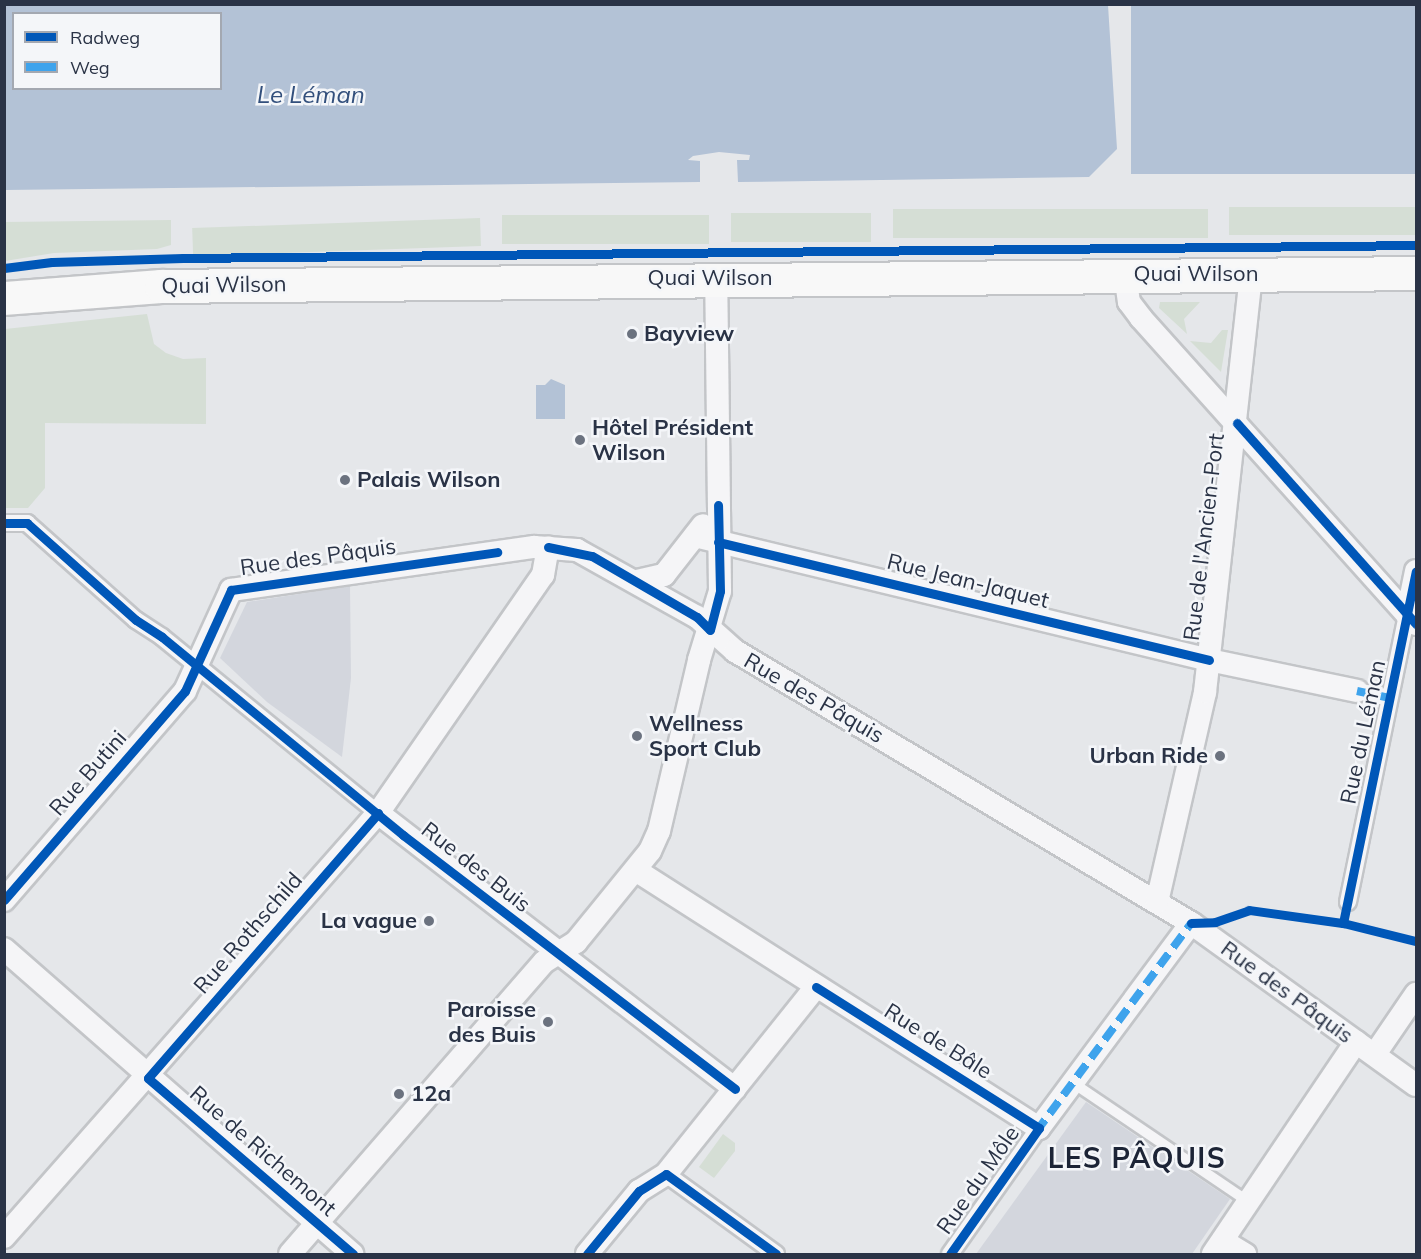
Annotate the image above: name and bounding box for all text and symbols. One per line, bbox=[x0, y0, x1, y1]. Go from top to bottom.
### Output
legend bbox=[12, 12, 222, 90]
text: Radweg bbox=[70, 26, 140, 49]
text: Weg bbox=[70, 56, 110, 79]
water label: Le Léman bbox=[257, 81, 365, 109]
street label: Quai Wilson bbox=[1133, 261, 1259, 287]
street label: Quai Wilson bbox=[647, 265, 773, 291]
street label: Quai Wilson bbox=[161, 271, 287, 299]
place label: Bayview bbox=[644, 321, 734, 347]
marker: Bayview bbox=[625, 327, 639, 341]
place label: Hôtel Président Wilson bbox=[592, 414, 753, 466]
street label: Rue de l'Ancien-Port bbox=[1178, 432, 1230, 642]
marker: Hôtel Président Wilson bbox=[573, 433, 587, 447]
place label: Palais Wilson bbox=[357, 467, 500, 493]
marker: Palais Wilson bbox=[338, 473, 352, 487]
street label: Rue des Pâquis bbox=[238, 533, 398, 581]
street label: Rue Jean-Jaquet bbox=[884, 548, 1052, 614]
street label: Rue des Pâquis bbox=[739, 647, 889, 749]
street label: Rue du Léman bbox=[1335, 658, 1391, 806]
place label: Wellness Sport Club bbox=[649, 710, 761, 762]
street label: Rue Butini bbox=[44, 725, 132, 821]
marker: Wellness Sport Club bbox=[630, 729, 644, 743]
place label: Urban Ride bbox=[1090, 743, 1208, 769]
marker: Urban Ride bbox=[1213, 749, 1227, 763]
street label: Rue des Buis bbox=[416, 816, 536, 918]
street label: Rue Rothschild bbox=[188, 867, 308, 999]
place label: La vague bbox=[321, 908, 417, 934]
marker: La vague bbox=[422, 914, 436, 928]
street label: Rue des Pâquis bbox=[1216, 935, 1358, 1049]
place label: Paroisse des Buis bbox=[447, 996, 536, 1048]
street label: Rue de Bâle bbox=[879, 998, 997, 1084]
marker: Paroisse des Buis bbox=[541, 1015, 555, 1029]
street label: Rue de Richemont bbox=[184, 1080, 342, 1222]
place label: 12a bbox=[411, 1081, 451, 1107]
marker: 12a bbox=[392, 1087, 406, 1101]
street label: Rue du Môle bbox=[931, 1121, 1025, 1239]
district label: LES PÂQUIS bbox=[1048, 1141, 1226, 1175]

